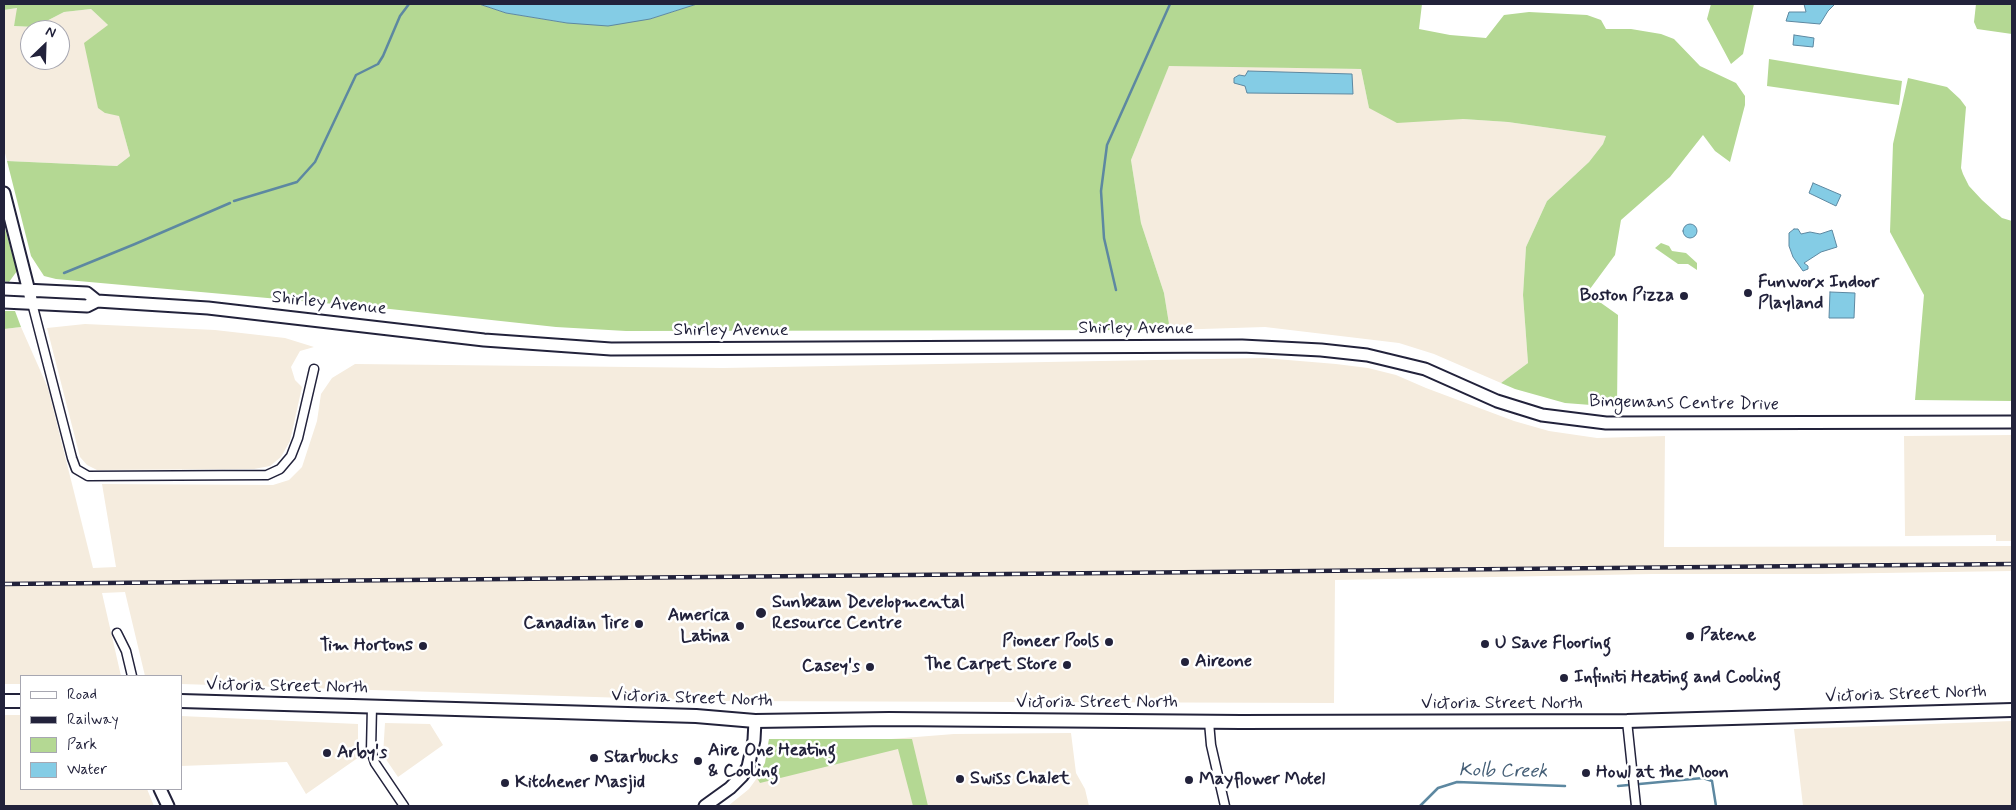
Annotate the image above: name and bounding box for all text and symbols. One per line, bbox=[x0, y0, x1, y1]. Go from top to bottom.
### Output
north arrow bbox=[20, 20, 70, 70]
text: N bbox=[43, 22, 59, 42]
place label: Funworx Indoor Playland bbox=[1758, 272, 1879, 314]
place label: Boston Pizza bbox=[1580, 285, 1674, 307]
street label: Shirley Avenue bbox=[270, 287, 388, 321]
marker: Funworx Indoor Playland bbox=[1742, 287, 1754, 299]
marker: Boston Pizza bbox=[1678, 290, 1690, 302]
street label: Shirley Avenue bbox=[1078, 318, 1194, 340]
street label: Shirley Avenue bbox=[673, 320, 789, 342]
street label: Bingemans Centre Drive bbox=[1589, 392, 1779, 416]
place label: Sunbeam Developmental Resource Centre bbox=[772, 592, 964, 634]
place label: America Latina bbox=[668, 605, 730, 648]
marker: Sunbeam Developmental Resource Centre bbox=[754, 606, 768, 620]
place label: Canadian Tire bbox=[523, 613, 629, 635]
marker: Canadian Tire bbox=[633, 618, 645, 630]
marker: America Latina bbox=[734, 620, 746, 632]
place label: Patene bbox=[1700, 625, 1756, 647]
marker: Patene bbox=[1684, 630, 1696, 642]
place label: Pioneer Pools bbox=[1002, 631, 1099, 653]
place label: U Save Flooring bbox=[1495, 633, 1611, 655]
place label: Tim Hortons bbox=[320, 635, 413, 657]
marker: Pioneer Pools bbox=[1103, 636, 1115, 648]
marker: U Save Flooring bbox=[1479, 638, 1491, 650]
marker: Tim Hortons bbox=[417, 640, 429, 652]
place label: Aireone bbox=[1195, 651, 1252, 673]
place label: The Carpet Store bbox=[924, 654, 1057, 676]
place label: Casey's bbox=[802, 656, 860, 678]
marker: Aireone bbox=[1179, 656, 1191, 668]
marker: The Carpet Store bbox=[1061, 659, 1073, 671]
marker: Casey's bbox=[864, 661, 876, 673]
place label: Infiniti Heating and Cooling bbox=[1574, 667, 1781, 689]
marker: Infiniti Heating and Cooling bbox=[1558, 672, 1570, 684]
legend bbox=[20, 675, 182, 790]
street label: Victoria Street North bbox=[206, 675, 368, 699]
street label: Victoria Street North bbox=[1825, 681, 1987, 709]
text: Road bbox=[67, 685, 97, 705]
street label: Victoria Street North bbox=[611, 685, 773, 713]
street label: Victoria Street North bbox=[1016, 692, 1178, 714]
street label: Victoria Street North bbox=[1421, 693, 1583, 715]
text: Railway bbox=[67, 710, 119, 730]
text: Park bbox=[67, 735, 97, 755]
place label: Aire One Heating & Cooling bbox=[708, 740, 836, 782]
place label: Arby's bbox=[337, 742, 387, 764]
marker: Arby's bbox=[321, 747, 333, 759]
place label: Starbucks bbox=[604, 747, 678, 769]
marker: Starbucks bbox=[588, 752, 600, 764]
marker: Aire One Heating & Cooling bbox=[692, 755, 704, 767]
text: Water bbox=[67, 760, 107, 780]
water label: Kolb Creek bbox=[1458, 760, 1548, 784]
place label: Howl at the Moon bbox=[1596, 762, 1729, 784]
marker: Howl at the Moon bbox=[1580, 767, 1592, 779]
place label: Swiss Chalet bbox=[970, 768, 1070, 790]
place label: Mayflower Motel bbox=[1199, 769, 1325, 791]
place label: Kitchener Masjid bbox=[515, 772, 645, 794]
marker: Swiss Chalet bbox=[954, 773, 966, 785]
marker: Mayflower Motel bbox=[1183, 774, 1195, 786]
marker: Kitchener Masjid bbox=[499, 777, 511, 789]

